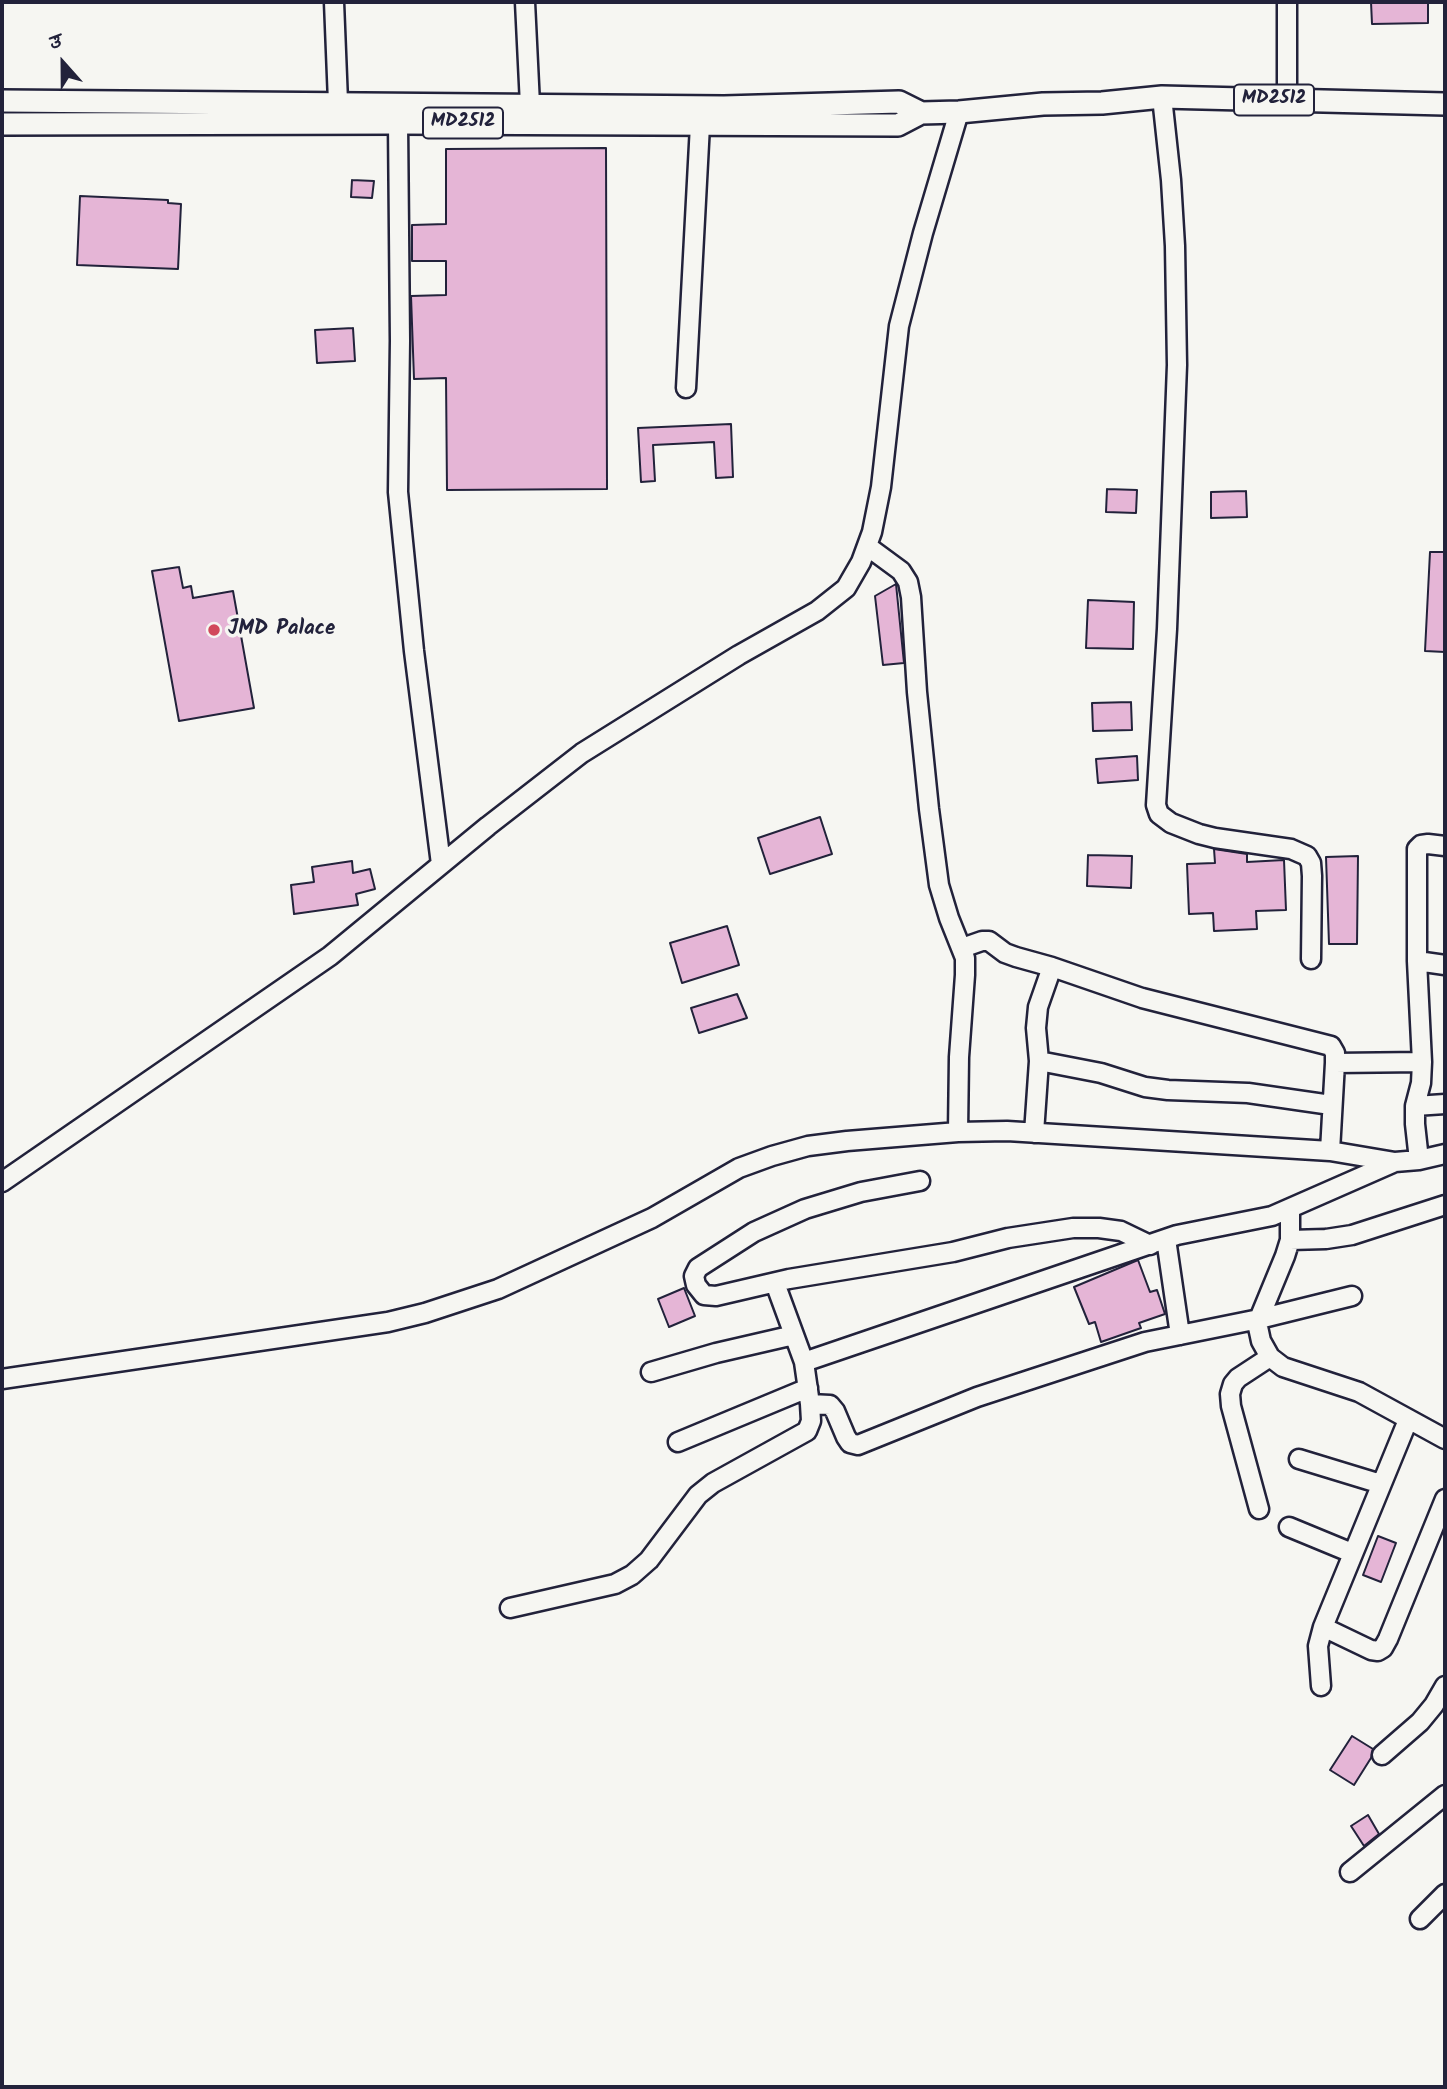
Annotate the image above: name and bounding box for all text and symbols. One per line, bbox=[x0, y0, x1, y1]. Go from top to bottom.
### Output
text: उ bbox=[45, 27, 66, 60]
north arrow bbox=[28, 28, 98, 98]
road number: MD2512 bbox=[1234, 85, 1314, 116]
road number: MD2512 bbox=[423, 108, 503, 139]
place label: JMD Palace bbox=[228, 617, 335, 643]
marker: JMD Palace bbox=[206, 622, 222, 638]

